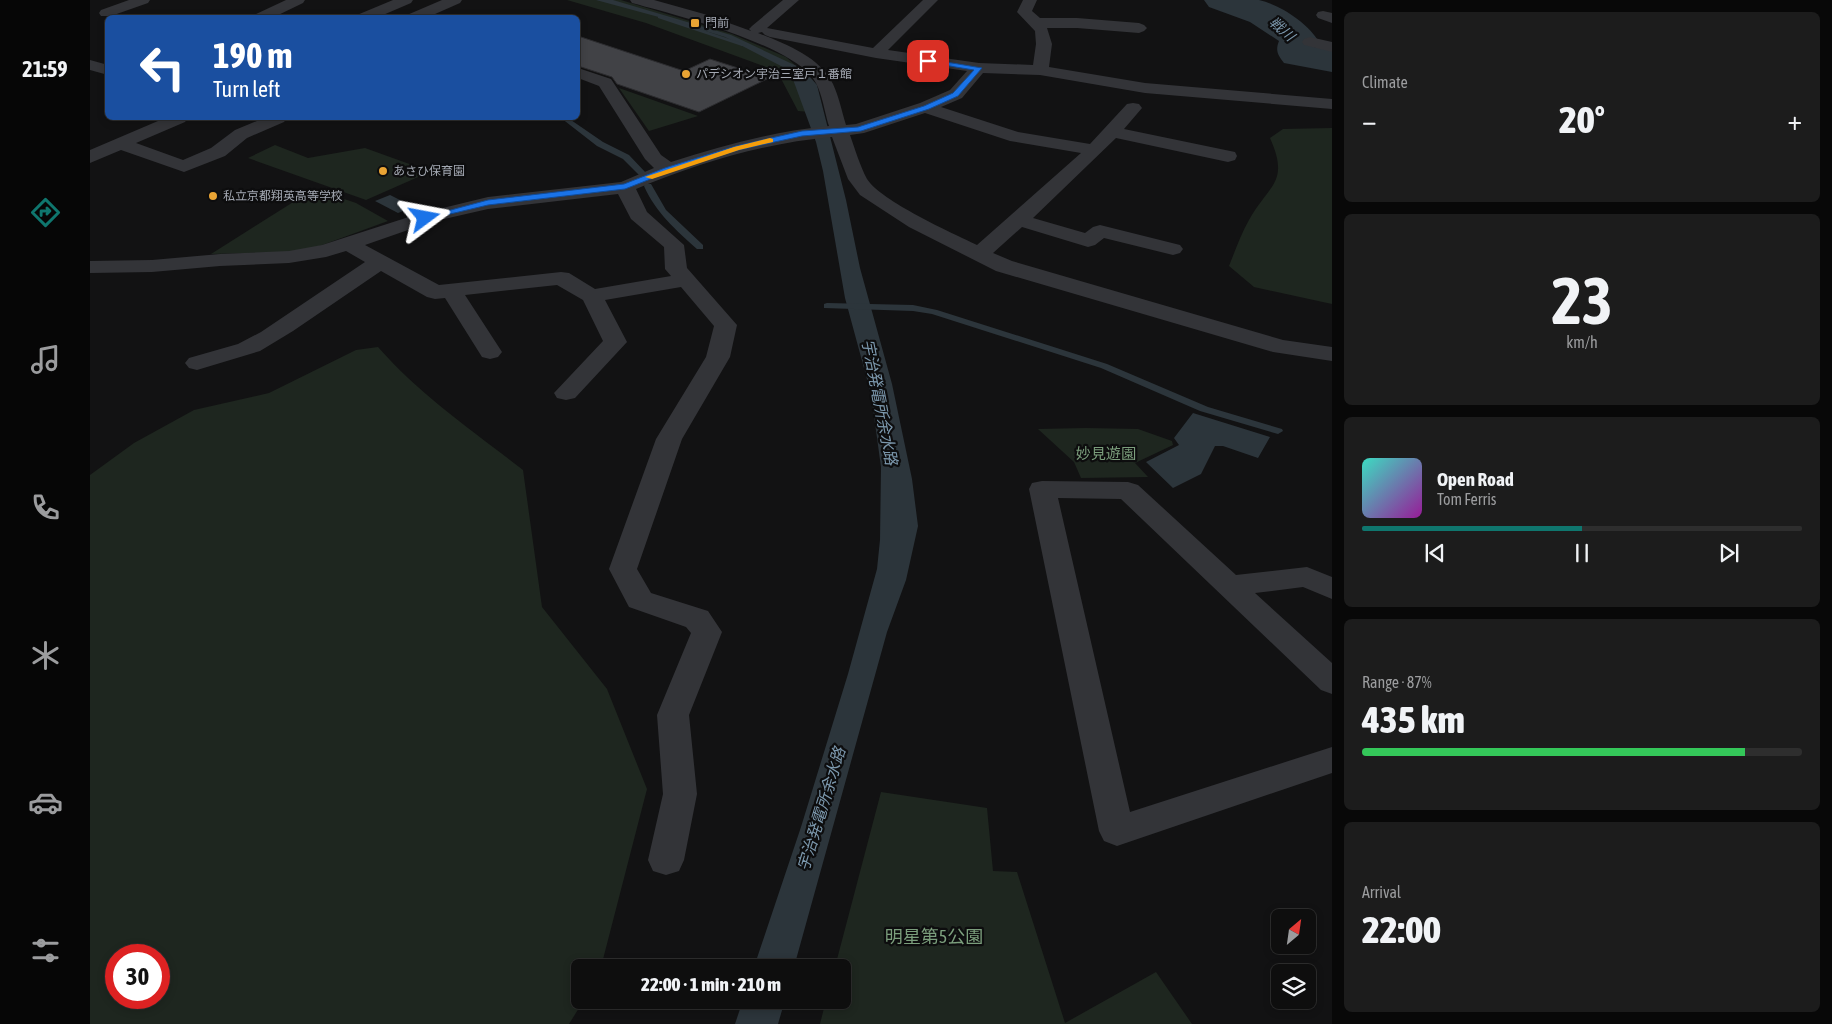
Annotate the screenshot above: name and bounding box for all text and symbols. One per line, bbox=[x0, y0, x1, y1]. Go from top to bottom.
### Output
water label: 戦川 bbox=[1266, 14, 1299, 46]
place label: 門前 bbox=[705, 16, 729, 30]
marker: 門前 bbox=[689, 17, 701, 29]
icon: left bbox=[130, 35, 195, 100]
text: 190 m bbox=[213, 35, 292, 75]
pin bbox=[907, 40, 949, 82]
icon: arrive bbox=[914, 47, 942, 75]
text: 21:59 bbox=[22, 56, 68, 82]
place label: パデシオン宇治三室戸１番館 bbox=[696, 67, 852, 81]
marker: パデシオン宇治三室戸１番館 bbox=[680, 68, 692, 80]
text: Climate bbox=[1362, 73, 1408, 91]
text: Turn left bbox=[213, 76, 280, 102]
text: 20° bbox=[1559, 98, 1605, 141]
text: − bbox=[1362, 104, 1377, 136]
text: + bbox=[1787, 104, 1802, 136]
place label: あさひ保育園 bbox=[393, 164, 465, 178]
marker: あさひ保育園 bbox=[377, 165, 389, 177]
place label: 私立京都翔英高等学校 bbox=[223, 189, 343, 203]
marker: 私立京都翔英高等学校 bbox=[207, 190, 219, 202]
position arrow bbox=[398, 191, 450, 243]
icon: directions bbox=[28, 195, 63, 230]
text: 23 bbox=[1551, 263, 1613, 338]
text: km/h bbox=[1566, 333, 1598, 351]
water label: 宇治発電所余水路 bbox=[859, 337, 901, 468]
icon: music bbox=[28, 342, 63, 377]
park label: 妙見遊園 bbox=[1076, 445, 1136, 462]
text: Open Road bbox=[1437, 468, 1514, 490]
icon: phone bbox=[28, 490, 63, 525]
text: Tom Ferris bbox=[1437, 490, 1496, 508]
icon: previous bbox=[1421, 539, 1449, 567]
icon: pause bbox=[1568, 539, 1596, 567]
icon: next bbox=[1715, 539, 1743, 567]
icon: climate bbox=[28, 638, 63, 673]
text: Range · 87% bbox=[1362, 673, 1432, 691]
text: 435 km bbox=[1362, 698, 1465, 741]
water label: 宇治発電所余水路 bbox=[794, 743, 849, 873]
icon: car bbox=[28, 785, 63, 820]
text: Arrival bbox=[1362, 883, 1401, 901]
text: 22:00 bbox=[1362, 908, 1441, 951]
north arrow bbox=[1271, 909, 1316, 954]
map controls bbox=[1271, 909, 1316, 1009]
park label: 明星第5公園 bbox=[885, 926, 983, 947]
icon: filters bbox=[28, 933, 63, 968]
speed limit sign: 30 bbox=[105, 944, 170, 1009]
button: layers bbox=[1271, 964, 1316, 1009]
text: 22:00 · 1 min · 210 m bbox=[641, 973, 781, 995]

